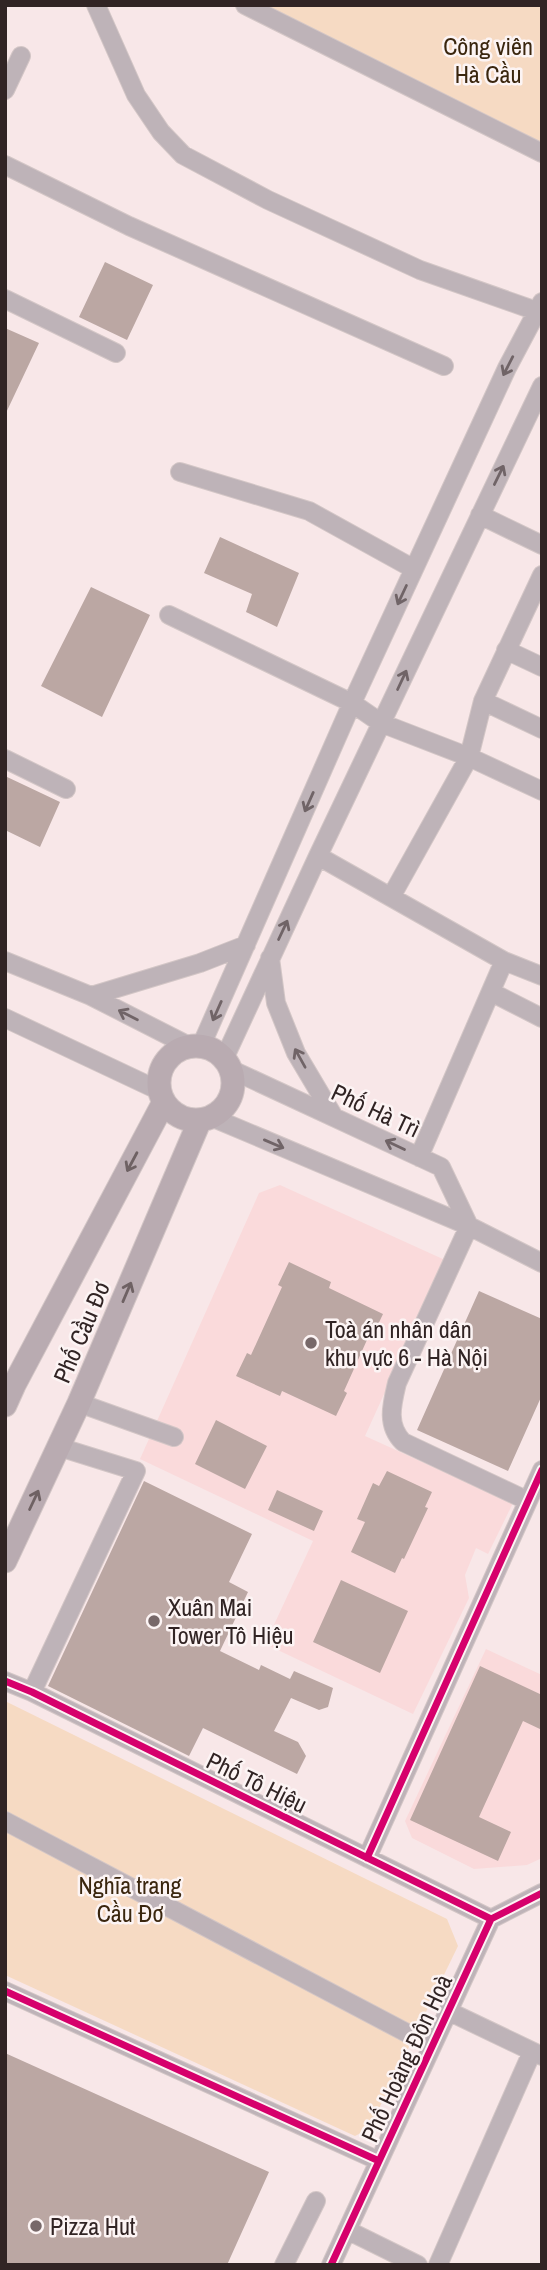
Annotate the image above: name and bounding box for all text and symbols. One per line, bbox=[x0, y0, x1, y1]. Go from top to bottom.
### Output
park label: Công viên Hà Cầu bbox=[443, 30, 533, 90]
one-way arrow bbox=[500, 355, 514, 376]
one-way arrow bbox=[494, 464, 507, 485]
one-way arrow bbox=[395, 584, 408, 605]
one-way arrow bbox=[395, 670, 409, 691]
one-way arrow bbox=[302, 791, 315, 813]
one-way arrow bbox=[277, 920, 291, 941]
one-way arrow bbox=[210, 999, 223, 1021]
one-way arrow bbox=[118, 1008, 139, 1022]
one-way arrow bbox=[293, 1049, 307, 1069]
street label: Phố Hà Trì bbox=[327, 1076, 425, 1144]
one-way arrow bbox=[262, 1138, 284, 1151]
one-way arrow bbox=[385, 1138, 406, 1151]
one-way arrow bbox=[125, 1151, 138, 1172]
street label: Phố Cầu Đơ bbox=[45, 1276, 117, 1388]
one-way arrow bbox=[121, 1282, 134, 1303]
place label: Toà án nhân dân khu vực 6 - Hà Nội bbox=[325, 1313, 488, 1373]
marker: Toà án nhân dân khu vực 6 - Hà Nội bbox=[303, 1335, 319, 1351]
one-way arrow bbox=[28, 1490, 42, 1511]
place label: Xuân Mai Tower Tô Hiệu bbox=[168, 1591, 293, 1651]
marker: Xuân Mai Tower Tô Hiệu bbox=[146, 1613, 162, 1629]
street label: Phố Tô Hiệu bbox=[201, 1744, 313, 1820]
park label: Nghĩa trang Cầu Đơ bbox=[79, 1869, 181, 1929]
street label: Phố Hoàng Đôn Hoà bbox=[353, 1969, 459, 2147]
place label: Pizza Hut bbox=[50, 2210, 136, 2242]
marker: Pizza Hut bbox=[28, 2218, 44, 2234]

